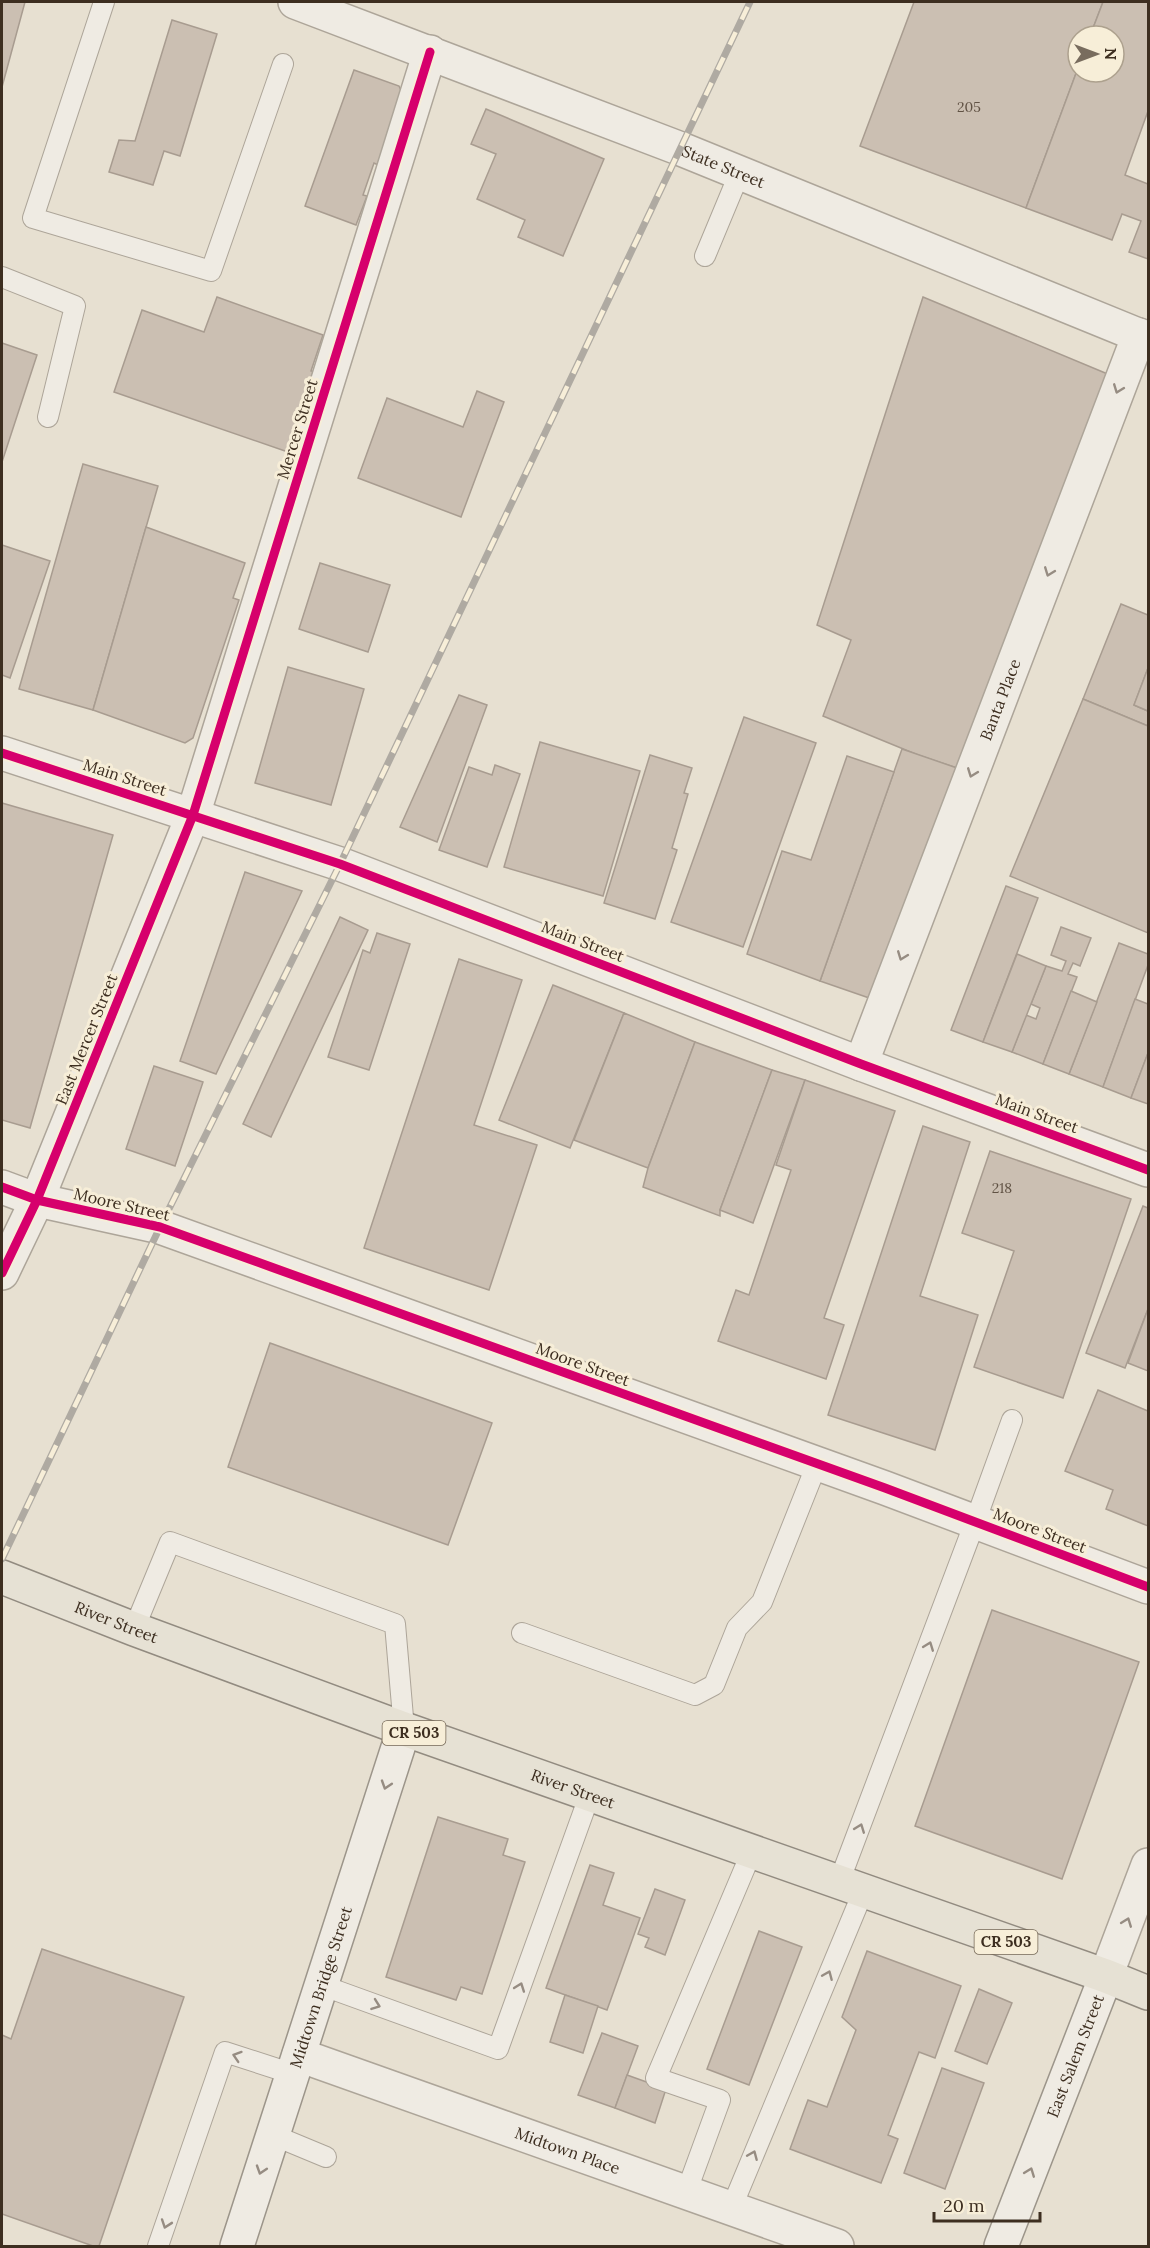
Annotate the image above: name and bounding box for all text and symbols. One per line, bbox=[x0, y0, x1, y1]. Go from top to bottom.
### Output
north arrow bbox=[1066, 24, 1126, 84]
text: N bbox=[1101, 48, 1121, 60]
house number: 205 bbox=[957, 98, 981, 116]
street label: State Street bbox=[679, 140, 769, 192]
street label: Mercer Street bbox=[272, 376, 322, 481]
one-way arrow bbox=[1113, 383, 1125, 394]
one-way arrow bbox=[1043, 566, 1056, 576]
street label: Banta Place bbox=[975, 656, 1025, 743]
street label: Main Street bbox=[81, 754, 170, 800]
one-way arrow bbox=[966, 768, 979, 778]
street label: Main Street bbox=[539, 916, 628, 966]
one-way arrow bbox=[897, 949, 909, 960]
street label: East Mercer Street bbox=[51, 970, 122, 1108]
street label: Main Street bbox=[993, 1089, 1082, 1138]
house number: 218 bbox=[992, 1179, 1012, 1197]
street label: Moore Street bbox=[72, 1183, 173, 1225]
street label: Moore Street bbox=[533, 1338, 633, 1390]
street label: Moore Street bbox=[991, 1503, 1090, 1557]
street label: River Street bbox=[72, 1597, 162, 1647]
one-way arrow bbox=[922, 1641, 934, 1652]
road number: CR 503 bbox=[382, 1721, 446, 1745]
street label: River Street bbox=[528, 1764, 619, 1813]
one-way arrow bbox=[381, 1779, 393, 1790]
one-way arrow bbox=[853, 1823, 865, 1834]
street label: Midtown Bridge Street bbox=[285, 1903, 356, 2071]
one-way arrow bbox=[1120, 1917, 1132, 1928]
road number: CR 503 bbox=[974, 1930, 1038, 1954]
one-way arrow bbox=[821, 1970, 833, 1981]
one-way arrow bbox=[513, 1982, 525, 1993]
street label: East Salem Street bbox=[1042, 1991, 1108, 2120]
one-way arrow bbox=[370, 1998, 381, 2011]
one-way arrow bbox=[232, 2051, 243, 2063]
street label: Midtown Place bbox=[512, 2122, 623, 2178]
one-way arrow bbox=[746, 2150, 758, 2161]
one-way arrow bbox=[256, 2164, 269, 2175]
one-way arrow bbox=[1023, 2168, 1035, 2179]
scale bar bbox=[934, 2185, 1040, 2223]
text: 20 m bbox=[943, 2194, 985, 2217]
one-way arrow bbox=[161, 2218, 173, 2229]

